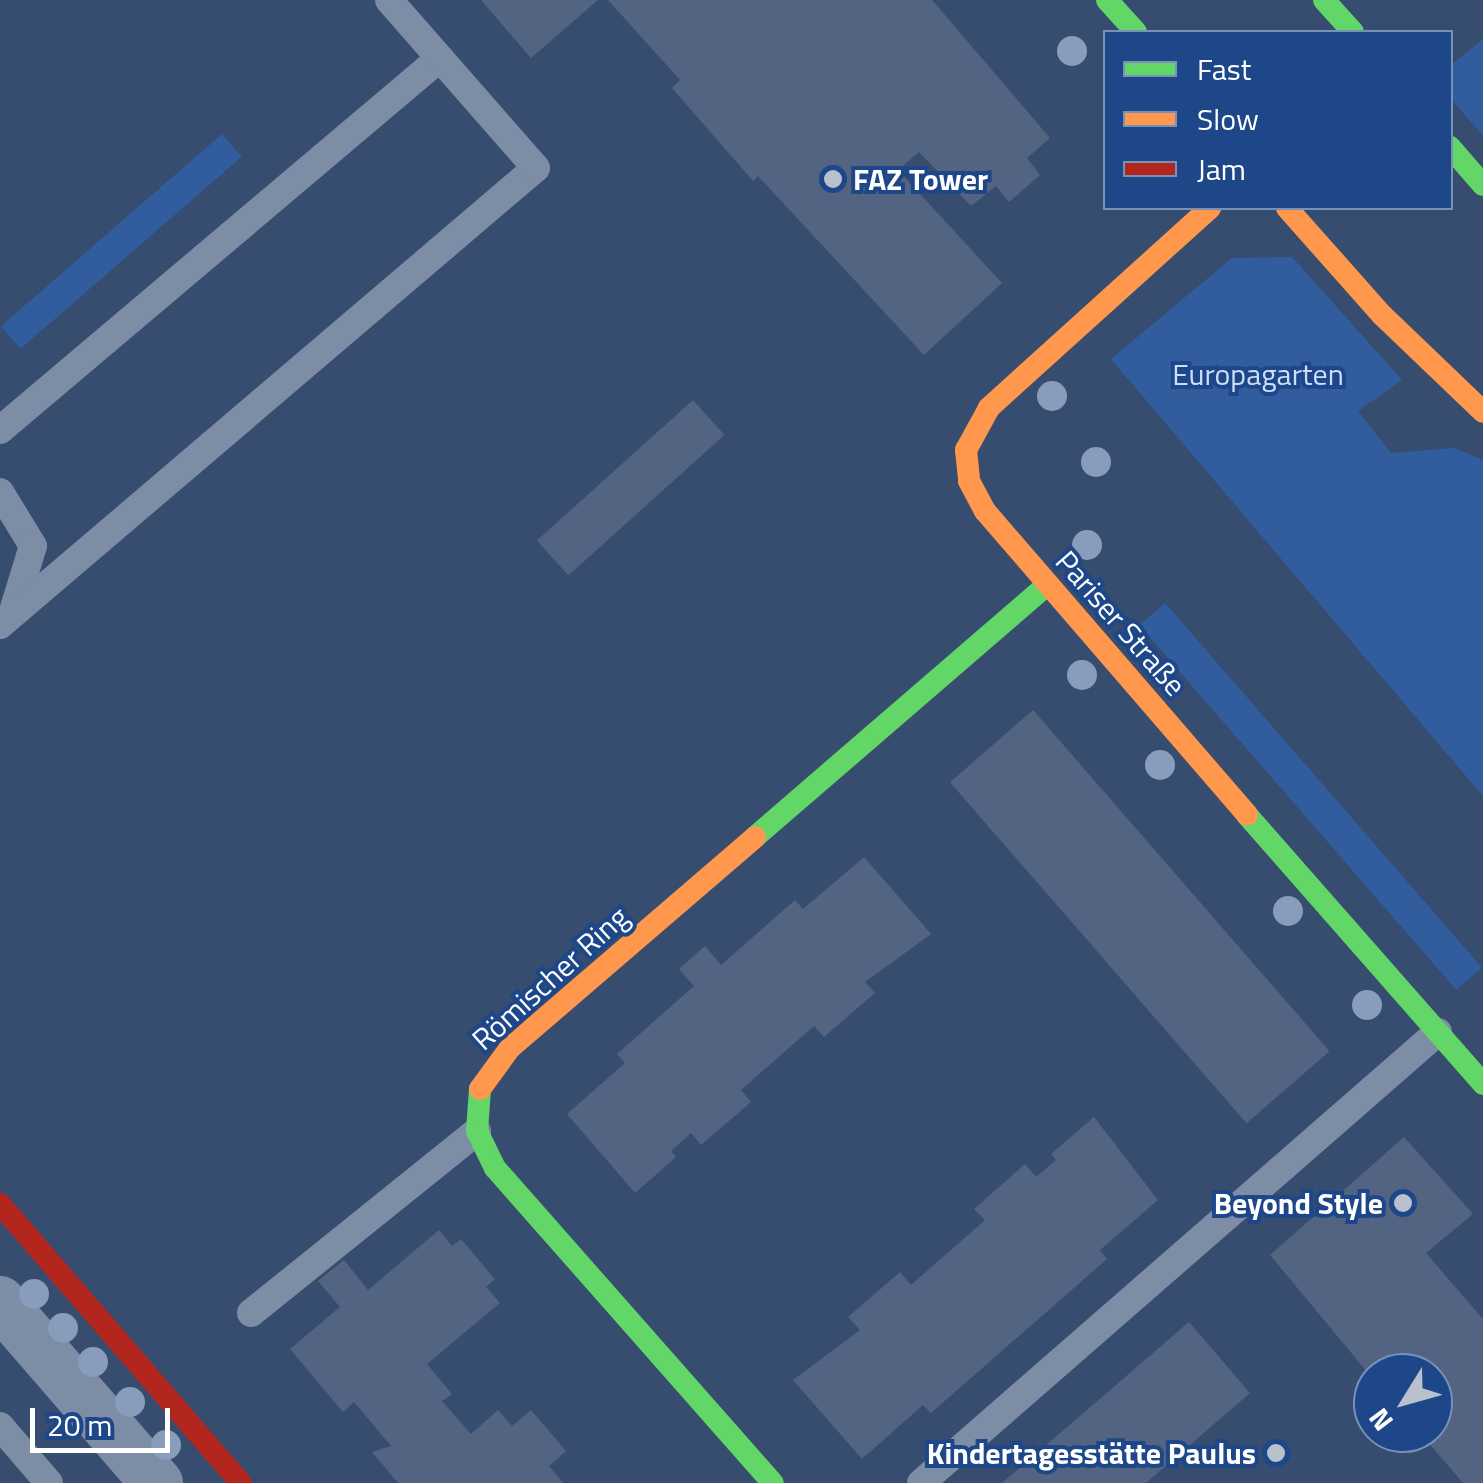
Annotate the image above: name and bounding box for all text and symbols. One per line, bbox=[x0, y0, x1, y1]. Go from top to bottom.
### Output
legend bbox=[1103, 30, 1453, 210]
text: Fast bbox=[1197, 46, 1251, 92]
text: Slow bbox=[1197, 96, 1259, 142]
text: Jam bbox=[1197, 146, 1246, 192]
place label: FAZ Tower bbox=[853, 161, 988, 197]
marker: FAZ Tower bbox=[822, 168, 844, 190]
park label: Europagarten bbox=[1172, 356, 1344, 392]
street label: Pariser Straße bbox=[1048, 543, 1194, 703]
street label: Römischer Ring bbox=[465, 899, 635, 1057]
place label: Beyond Style bbox=[1214, 1185, 1383, 1221]
marker: Beyond Style bbox=[1392, 1192, 1414, 1214]
north arrow bbox=[1353, 1353, 1453, 1453]
scale bar bbox=[35, 1388, 175, 1450]
text: N bbox=[1357, 1399, 1403, 1441]
text: 20 m bbox=[47, 1402, 112, 1448]
place label: Kindertagesstätte Paulus bbox=[927, 1435, 1256, 1471]
marker: Kindertagesstätte Paulus bbox=[1265, 1442, 1287, 1464]

